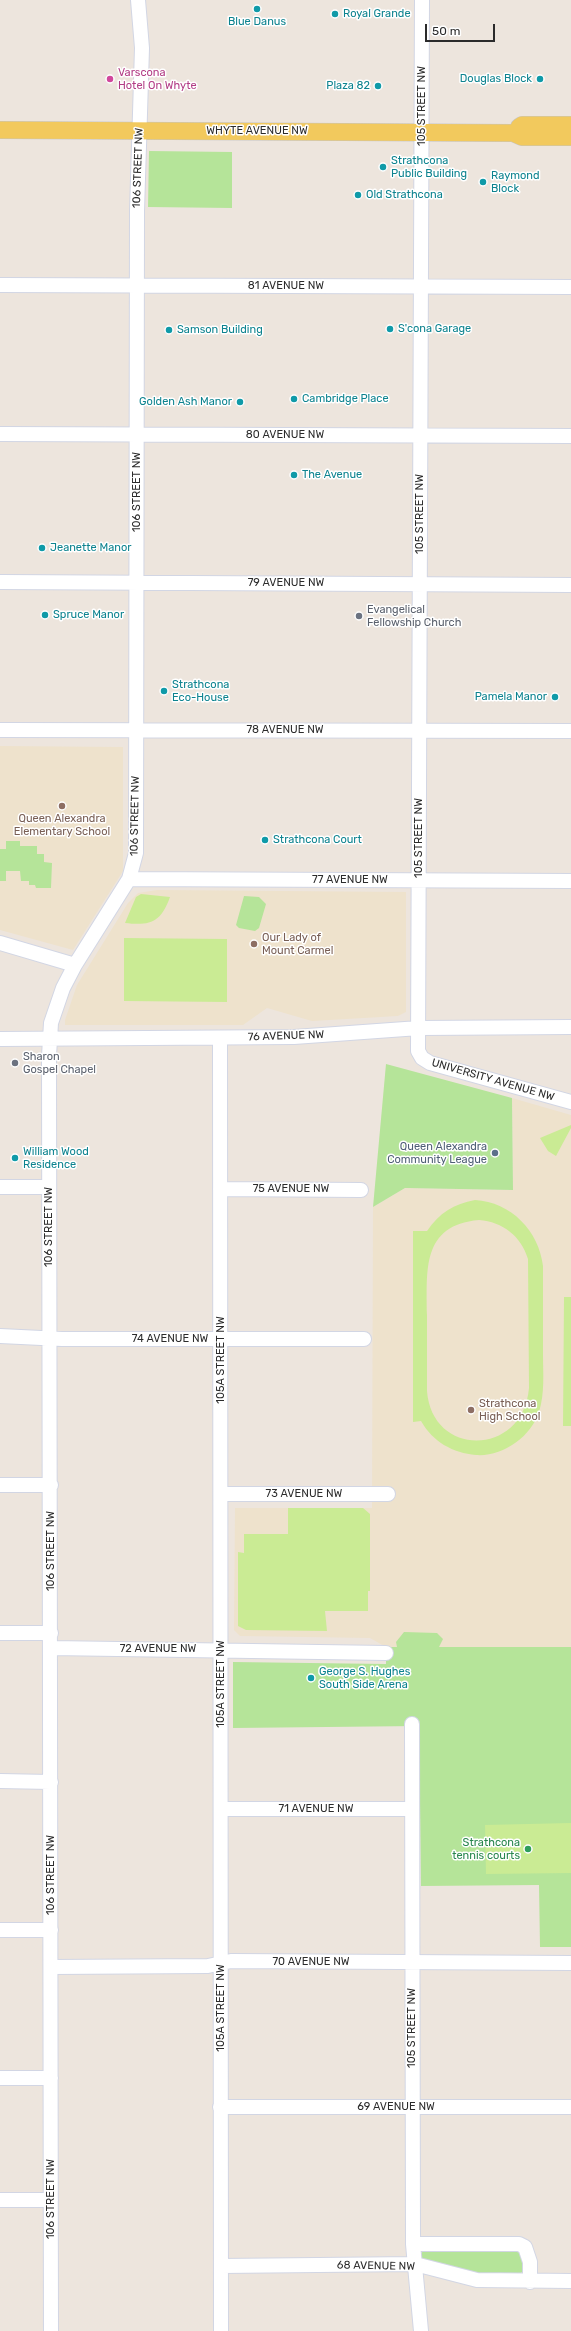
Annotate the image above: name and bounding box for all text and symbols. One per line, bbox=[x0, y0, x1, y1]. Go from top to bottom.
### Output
marker: Blue Danus bbox=[252, 4, 262, 14]
place label: Royal Grande bbox=[343, 7, 411, 21]
marker: Royal Grande bbox=[330, 9, 340, 19]
place label: Blue Danus bbox=[228, 15, 286, 29]
scale bar bbox=[427, 16, 497, 42]
text: 50 m bbox=[432, 24, 460, 38]
place label: Varscona Hotel On Whyte bbox=[118, 66, 197, 92]
street label: 105 STREET NW bbox=[415, 66, 429, 146]
place label: Douglas Block bbox=[460, 72, 532, 86]
marker: Varscona Hotel On Whyte bbox=[105, 74, 115, 84]
marker: Douglas Block bbox=[535, 74, 545, 84]
place label: Plaza 82 bbox=[326, 79, 370, 93]
marker: Plaza 82 bbox=[373, 81, 383, 91]
street label: WHYTE AVENUE NW bbox=[206, 124, 308, 138]
street label: 106 STREET NW bbox=[130, 128, 146, 208]
place label: Strathcona Public Building bbox=[391, 154, 467, 180]
marker: Strathcona Public Building bbox=[378, 162, 388, 172]
place label: Raymond Block bbox=[491, 169, 540, 195]
marker: Raymond Block bbox=[478, 177, 488, 187]
place label: Old Strathcona bbox=[366, 188, 443, 202]
marker: Old Strathcona bbox=[353, 190, 363, 200]
street label: 81 AVENUE NW bbox=[248, 279, 324, 293]
place label: S'cona Garage bbox=[398, 322, 471, 336]
place label: Samson Building bbox=[177, 323, 263, 337]
marker: S'cona Garage bbox=[385, 324, 395, 334]
marker: Samson Building bbox=[164, 325, 174, 335]
place label: Cambridge Place bbox=[302, 392, 389, 406]
marker: Cambridge Place bbox=[289, 394, 299, 404]
place label: Golden Ash Manor bbox=[139, 395, 232, 409]
marker: Golden Ash Manor bbox=[235, 397, 245, 407]
street label: 80 AVENUE NW bbox=[246, 428, 324, 442]
street label: 106 STREET NW bbox=[130, 452, 144, 532]
place label: The Avenue bbox=[302, 468, 362, 482]
marker: The Avenue bbox=[289, 470, 299, 480]
street label: 105 STREET NW bbox=[413, 474, 427, 554]
place label: Jeanette Manor bbox=[50, 541, 131, 555]
marker: Jeanette Manor bbox=[37, 543, 47, 553]
street label: 79 AVENUE NW bbox=[248, 576, 324, 590]
place label: Evangelical Fellowship Church bbox=[367, 603, 461, 629]
place label: Spruce Manor bbox=[53, 608, 124, 622]
marker: Spruce Manor bbox=[40, 610, 50, 620]
marker: Evangelical Fellowship Church bbox=[354, 611, 364, 621]
place label: Strathcona Eco-House bbox=[172, 678, 229, 704]
marker: Strathcona Eco-House bbox=[159, 686, 169, 696]
place label: Pamela Manor bbox=[475, 690, 547, 704]
marker: Pamela Manor bbox=[550, 692, 560, 702]
street label: 78 AVENUE NW bbox=[246, 723, 324, 737]
street label: 106 STREET NW bbox=[128, 776, 142, 856]
street label: 105 STREET NW bbox=[412, 798, 426, 878]
marker: Queen Alexandra Elementary School bbox=[57, 801, 67, 811]
place label: Queen Alexandra Elementary School bbox=[14, 812, 110, 838]
place label: Strathcona Court bbox=[273, 833, 362, 847]
marker: Strathcona Court bbox=[260, 835, 270, 845]
street label: 77 AVENUE NW bbox=[312, 873, 388, 887]
place label: Our Lady of Mount Carmel bbox=[262, 931, 333, 957]
marker: Our Lady of Mount Carmel bbox=[249, 939, 259, 949]
street label: 76 AVENUE NW bbox=[248, 1028, 324, 1044]
place label: Sharon Gospel Chapel bbox=[23, 1050, 96, 1076]
street label: UNIVERSITY AVENUE NW bbox=[430, 1056, 556, 1104]
marker: Sharon Gospel Chapel bbox=[10, 1058, 20, 1068]
place label: Queen Alexandra Community League bbox=[387, 1140, 487, 1166]
place label: William Wood Residence bbox=[23, 1145, 89, 1171]
marker: Queen Alexandra Community League bbox=[490, 1148, 500, 1158]
marker: William Wood Residence bbox=[10, 1153, 20, 1163]
street label: 75 AVENUE NW bbox=[253, 1182, 329, 1196]
street label: 106 STREET NW bbox=[42, 1187, 56, 1267]
street label: 105A STREET NW bbox=[214, 1316, 228, 1404]
street label: 74 AVENUE NW bbox=[132, 1332, 208, 1346]
place label: Strathcona High School bbox=[479, 1397, 540, 1423]
marker: Strathcona High School bbox=[466, 1405, 476, 1415]
street label: 73 AVENUE NW bbox=[266, 1487, 342, 1501]
street label: 106 STREET NW bbox=[44, 1511, 58, 1591]
street label: 105A STREET NW bbox=[214, 1640, 228, 1728]
street label: 72 AVENUE NW bbox=[120, 1642, 196, 1656]
place label: George S. Hughes South Side Arena bbox=[319, 1665, 410, 1691]
marker: George S. Hughes South Side Arena bbox=[306, 1673, 316, 1683]
street label: 71 AVENUE NW bbox=[279, 1802, 353, 1816]
street label: 106 STREET NW bbox=[44, 1835, 58, 1915]
place label: Strathcona tennis courts bbox=[452, 1836, 520, 1862]
marker: Strathcona tennis courts bbox=[523, 1844, 533, 1854]
street label: 70 AVENUE NW bbox=[272, 1955, 350, 1969]
street label: 105A STREET NW bbox=[214, 1964, 228, 2052]
street label: 105 STREET NW bbox=[405, 1988, 419, 2068]
street label: 69 AVENUE NW bbox=[357, 2100, 435, 2114]
street label: 106 STREET NW bbox=[44, 2159, 58, 2239]
street label: 68 AVENUE NW bbox=[337, 2259, 415, 2273]

